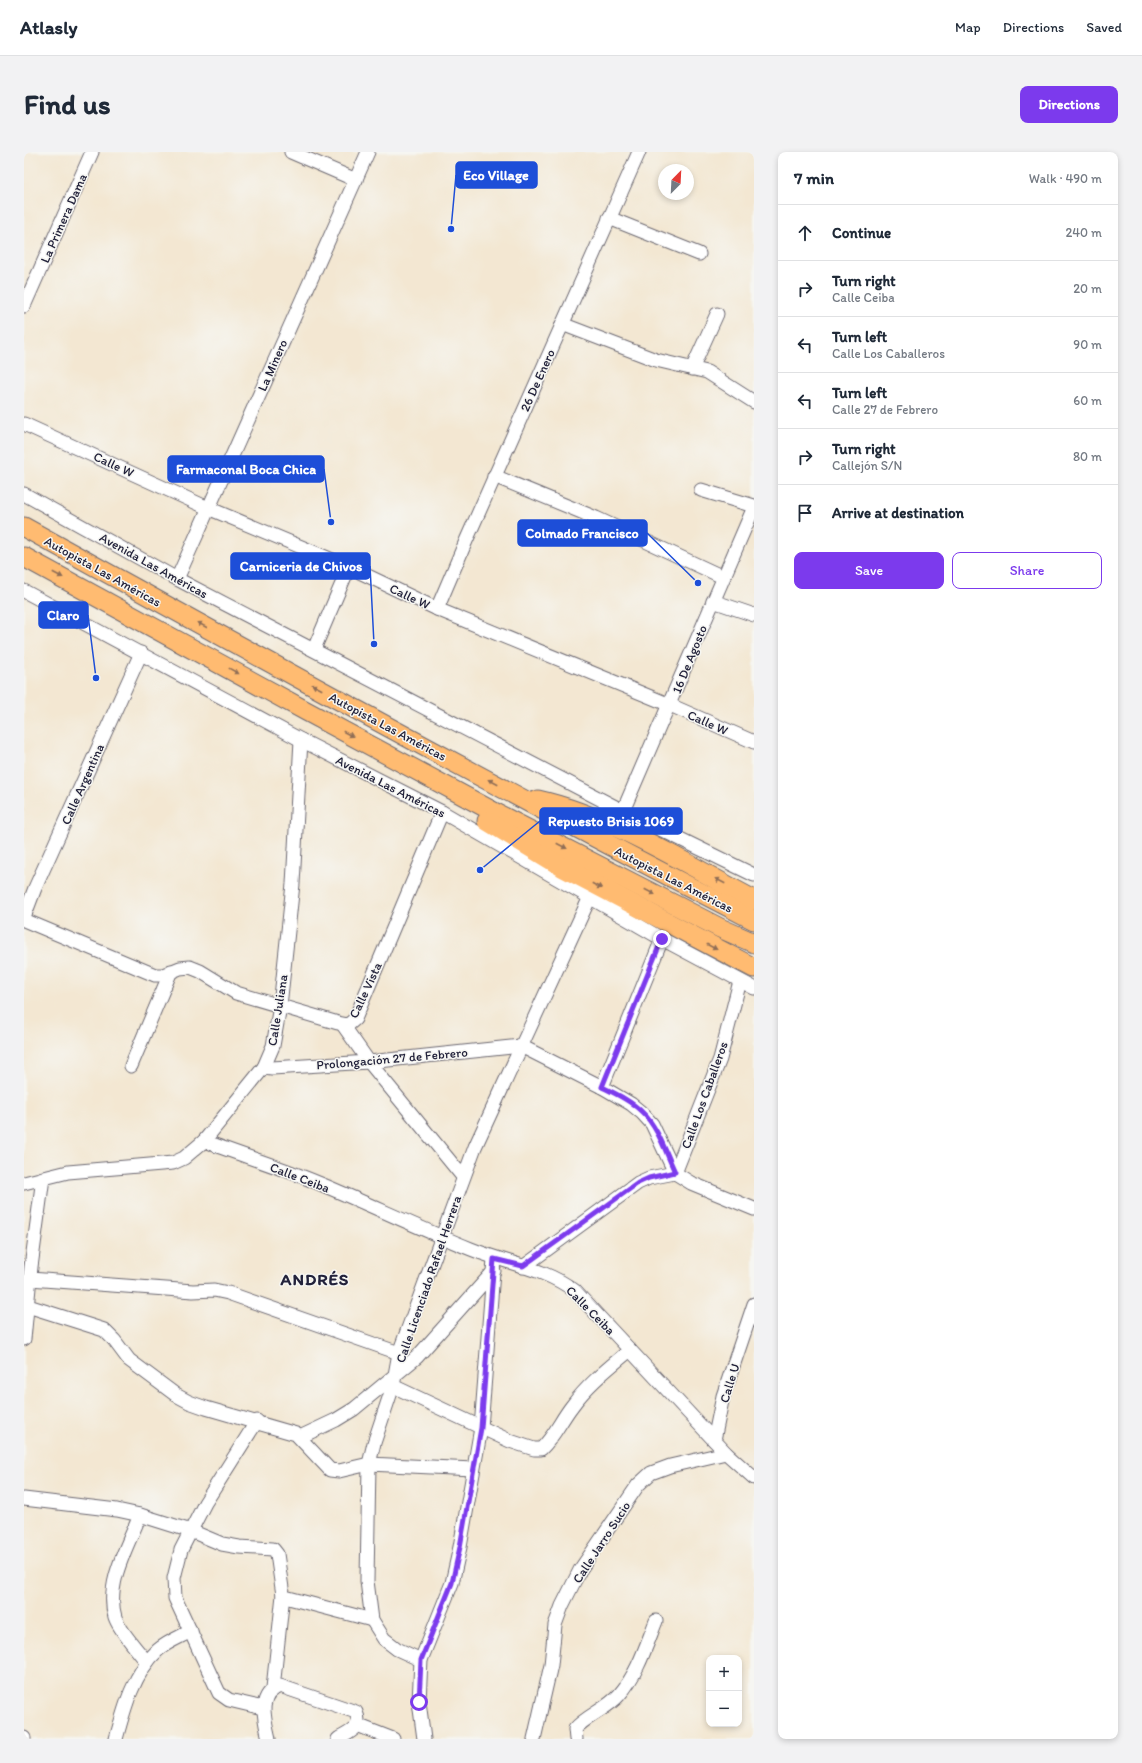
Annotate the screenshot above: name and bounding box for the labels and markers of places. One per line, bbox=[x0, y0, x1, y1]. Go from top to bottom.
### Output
callout: Eco Village bbox=[456, 162, 537, 188]
callout: Farmaconal Boca Chica bbox=[168, 456, 324, 482]
callout: Colmado Francisco bbox=[518, 520, 647, 546]
callout: Carniceria de Chivos bbox=[231, 553, 370, 579]
callout: Claro bbox=[39, 602, 88, 628]
callout: Repuesto Brisis 1069 bbox=[540, 808, 682, 834]

